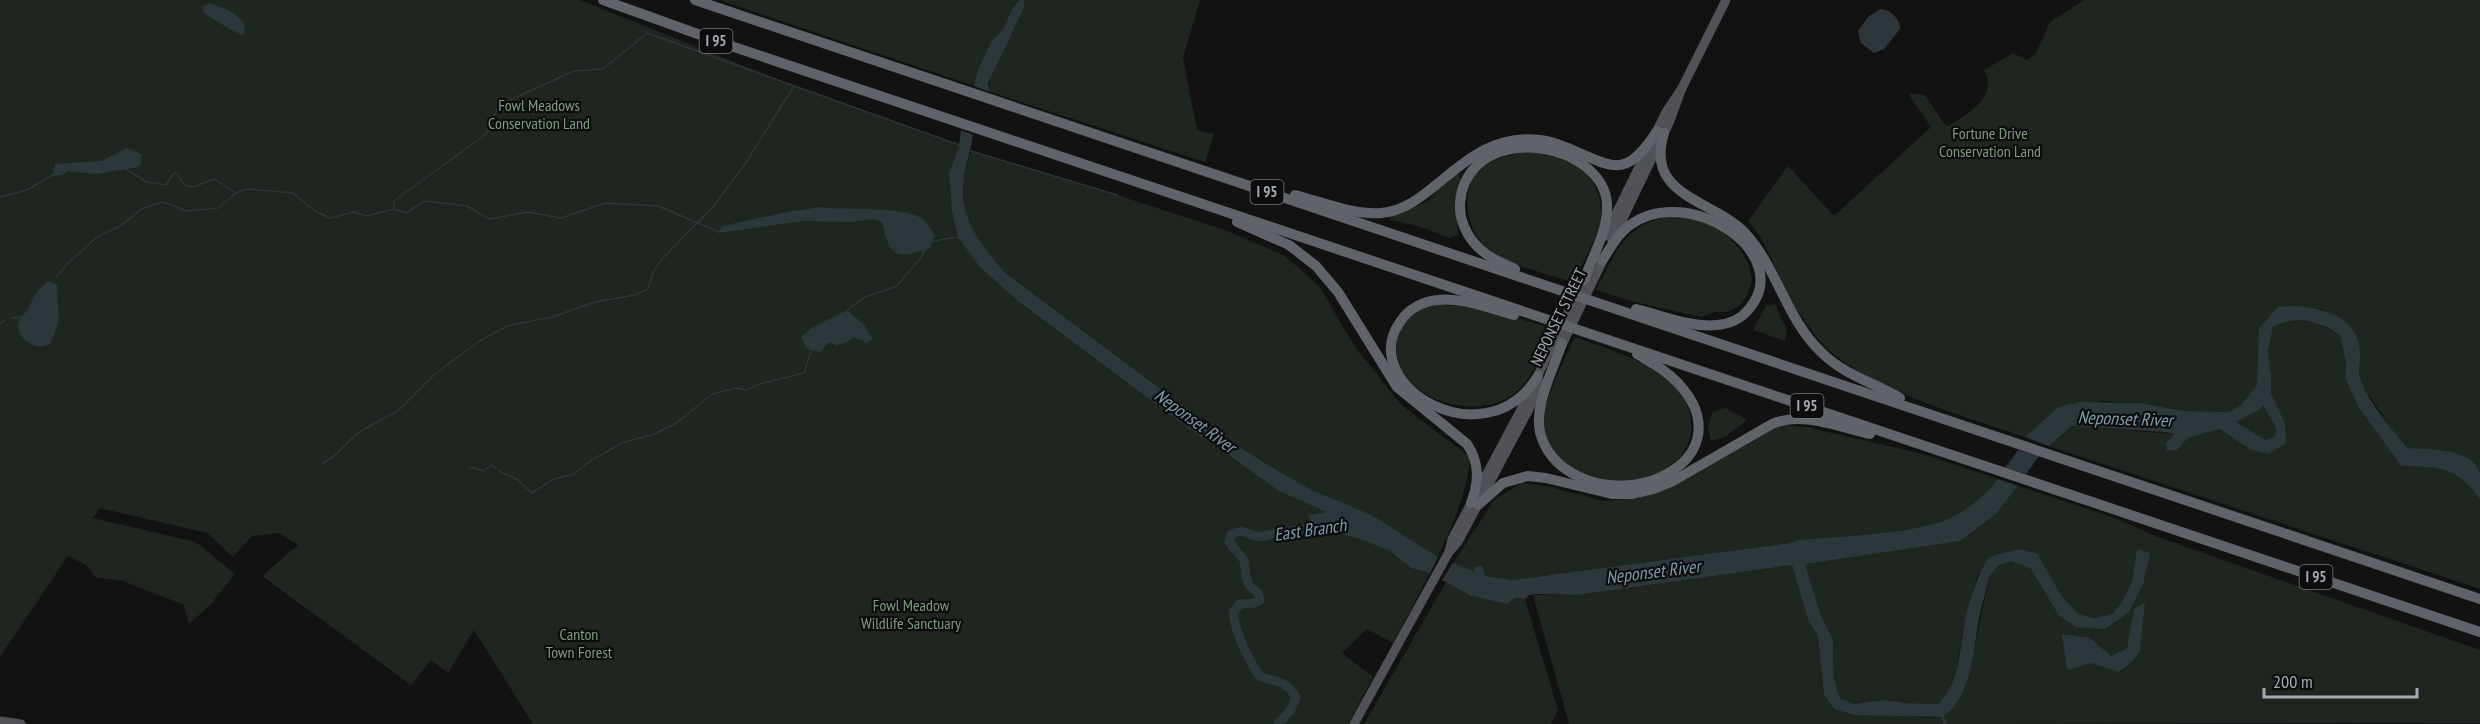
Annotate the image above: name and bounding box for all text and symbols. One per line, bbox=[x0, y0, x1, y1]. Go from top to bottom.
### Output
road number: I 95 bbox=[700, 29, 732, 53]
park label: Fowl Meadows Conservation Land bbox=[488, 95, 590, 133]
park label: Fortune Drive Conservation Land bbox=[1939, 123, 2041, 161]
road number: I 95 bbox=[1250, 180, 1284, 204]
street label: NEPONSET STREET bbox=[1526, 265, 1590, 369]
water label: Neponset River bbox=[1150, 383, 1243, 460]
road number: I 95 bbox=[1790, 394, 1824, 418]
water label: Neponset River bbox=[2077, 405, 2176, 432]
water label: East Branch bbox=[1272, 513, 1349, 546]
water label: Neponset River bbox=[1604, 554, 1704, 589]
road number: I 95 bbox=[2300, 565, 2332, 589]
park label: Fowl Meadow Wildlife Sanctuary bbox=[861, 595, 961, 633]
park label: Canton Town Forest bbox=[546, 624, 613, 662]
scale bar bbox=[2264, 661, 2417, 699]
text: 200 m bbox=[2273, 670, 2313, 693]

